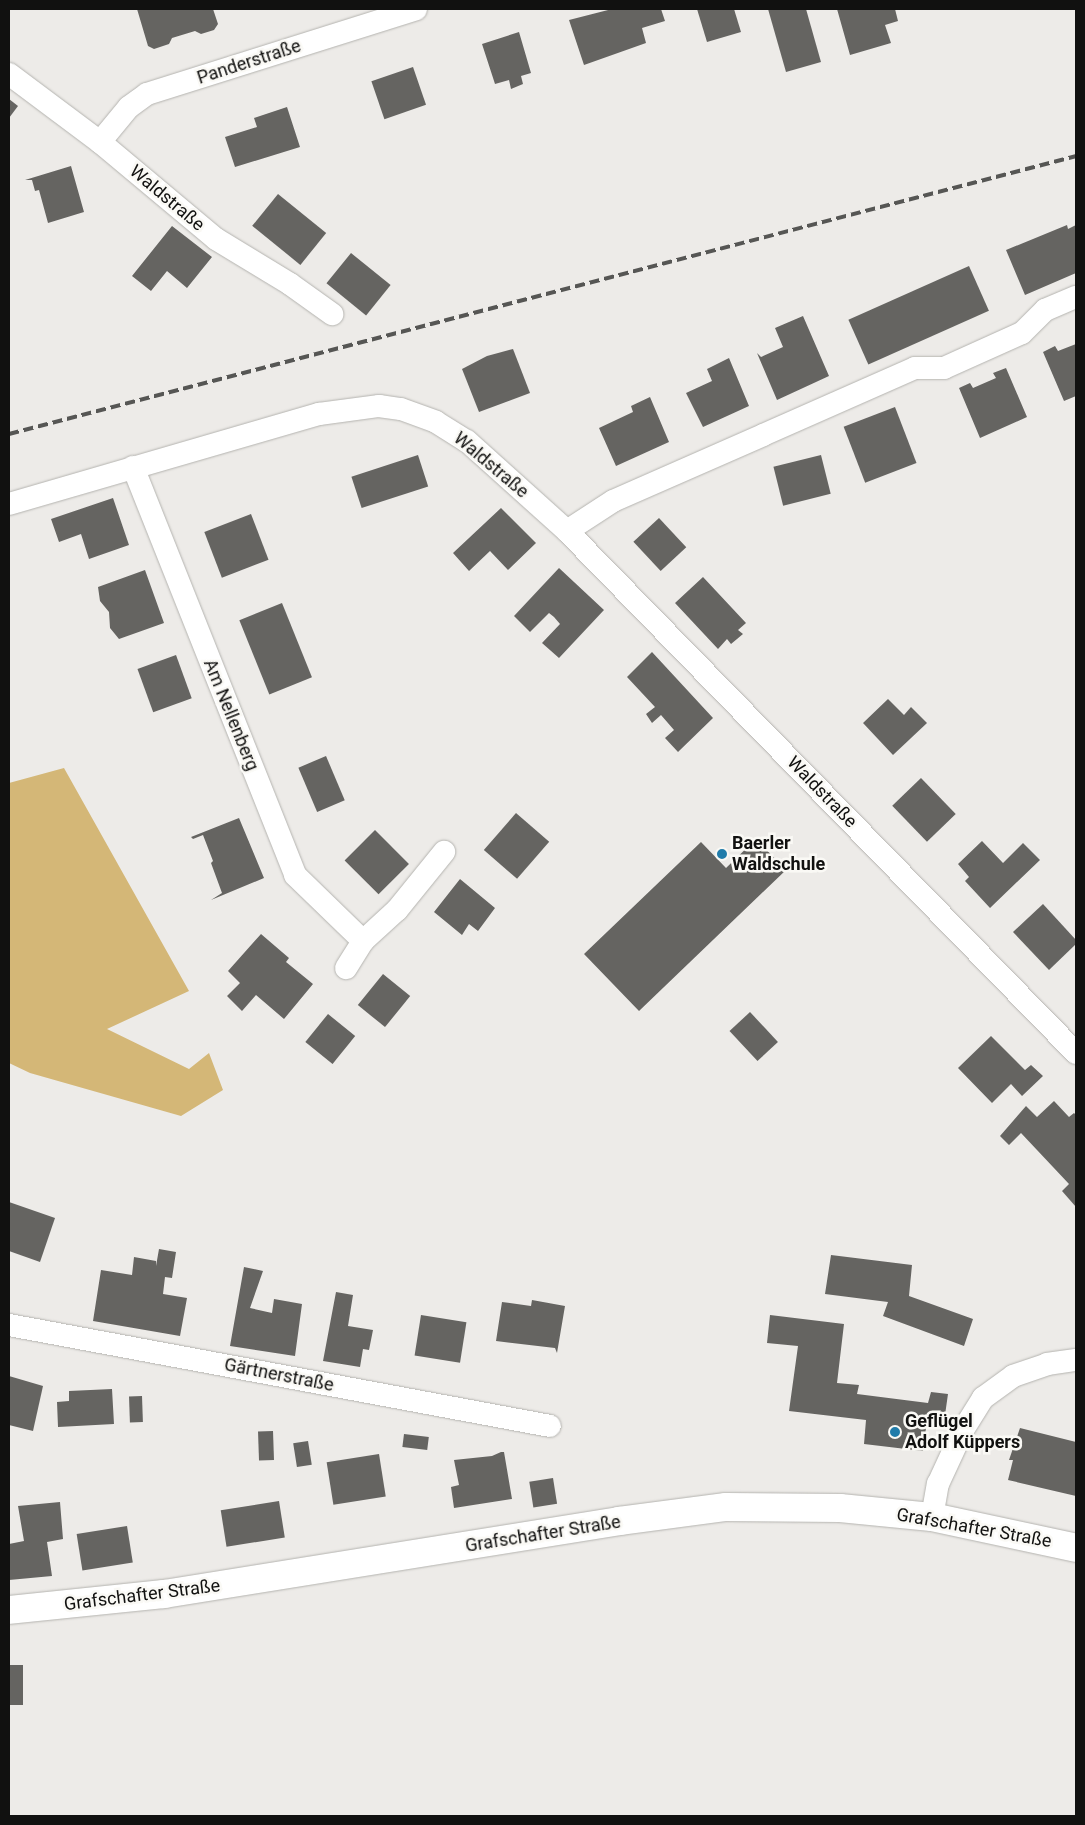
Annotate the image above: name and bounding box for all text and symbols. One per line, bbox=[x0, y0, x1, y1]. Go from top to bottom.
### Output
street label: Panderstraße bbox=[194, 35, 304, 89]
street label: Waldstraße bbox=[125, 160, 209, 236]
street label: Waldstraße bbox=[449, 427, 533, 503]
street label: Am Nellenberg bbox=[199, 656, 263, 774]
street label: Waldstraße bbox=[783, 752, 861, 832]
place label: Baerler Waldschule bbox=[732, 833, 825, 876]
marker: Baerler Waldschule bbox=[716, 848, 728, 860]
street label: Gärtnerstraße bbox=[222, 1354, 336, 1396]
place label: Geflügel Adolf Küppers bbox=[905, 1411, 1020, 1454]
marker: Geflügel Adolf Küppers bbox=[889, 1426, 901, 1438]
street label: Grafschafter Straße bbox=[895, 1504, 1053, 1552]
street label: Grafschafter Straße bbox=[464, 1511, 622, 1557]
street label: Grafschafter Straße bbox=[63, 1575, 221, 1615]

